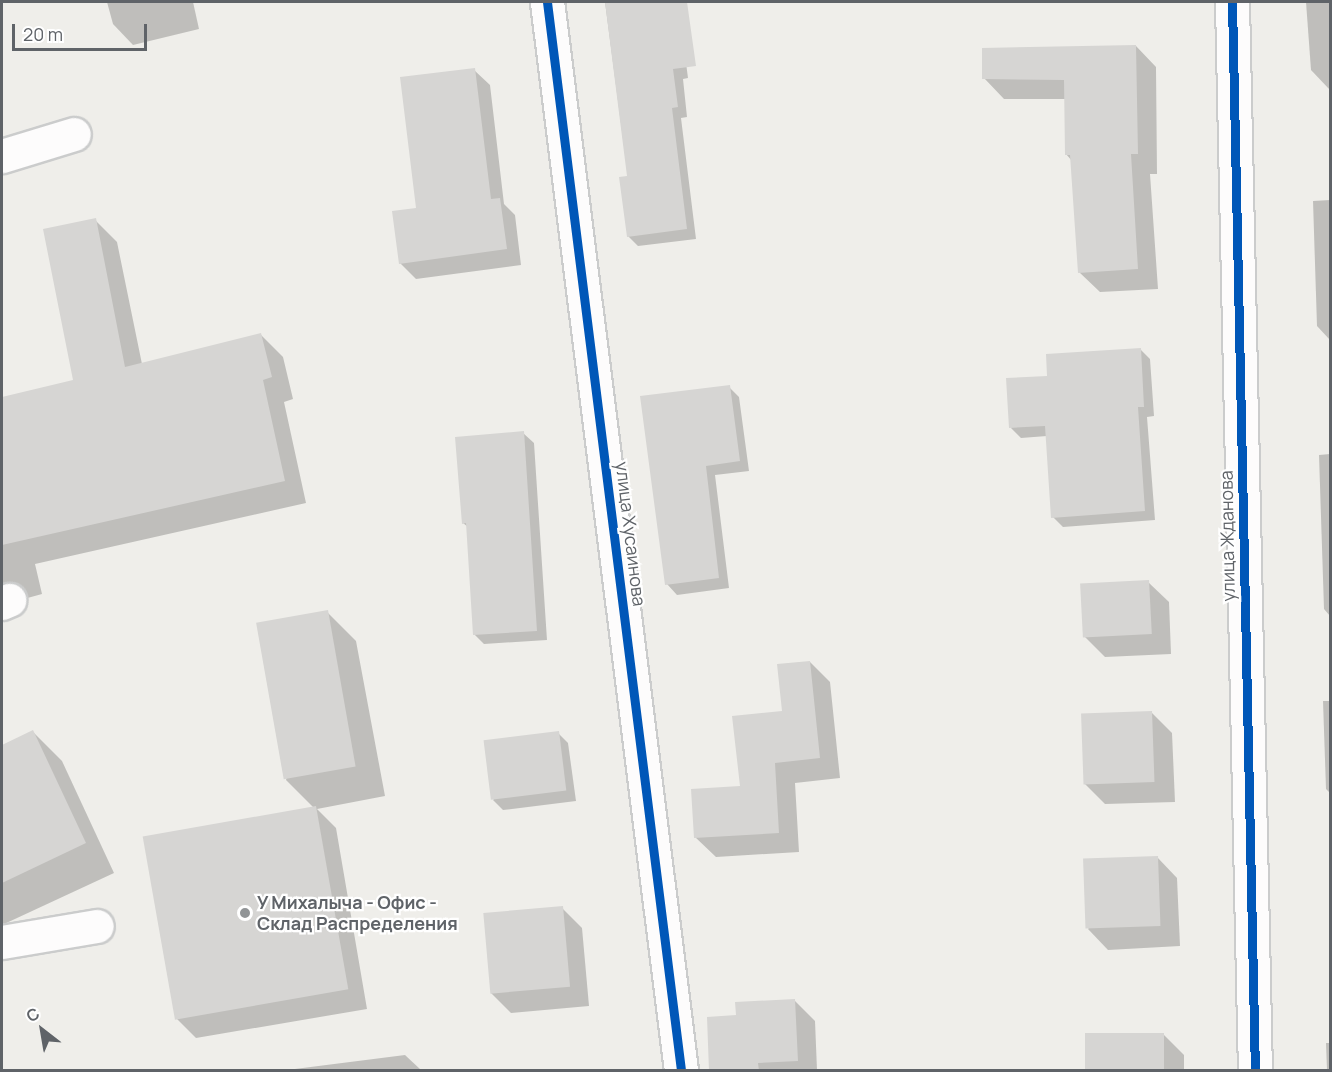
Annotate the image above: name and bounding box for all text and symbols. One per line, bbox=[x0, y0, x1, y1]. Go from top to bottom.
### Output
scale bar bbox=[15, 12, 150, 50]
text: 20 m bbox=[23, 22, 63, 46]
street label: улица Хусаинова bbox=[611, 460, 651, 608]
street label: улица Жданова bbox=[1215, 470, 1239, 602]
place label: У Михалыча - Офис - Склад Распределения bbox=[257, 892, 458, 934]
marker: У Михалыча - Офис - Склад Распределения bbox=[238, 906, 252, 920]
north arrow bbox=[12, 1000, 72, 1060]
text: С bbox=[22, 1002, 43, 1027]

